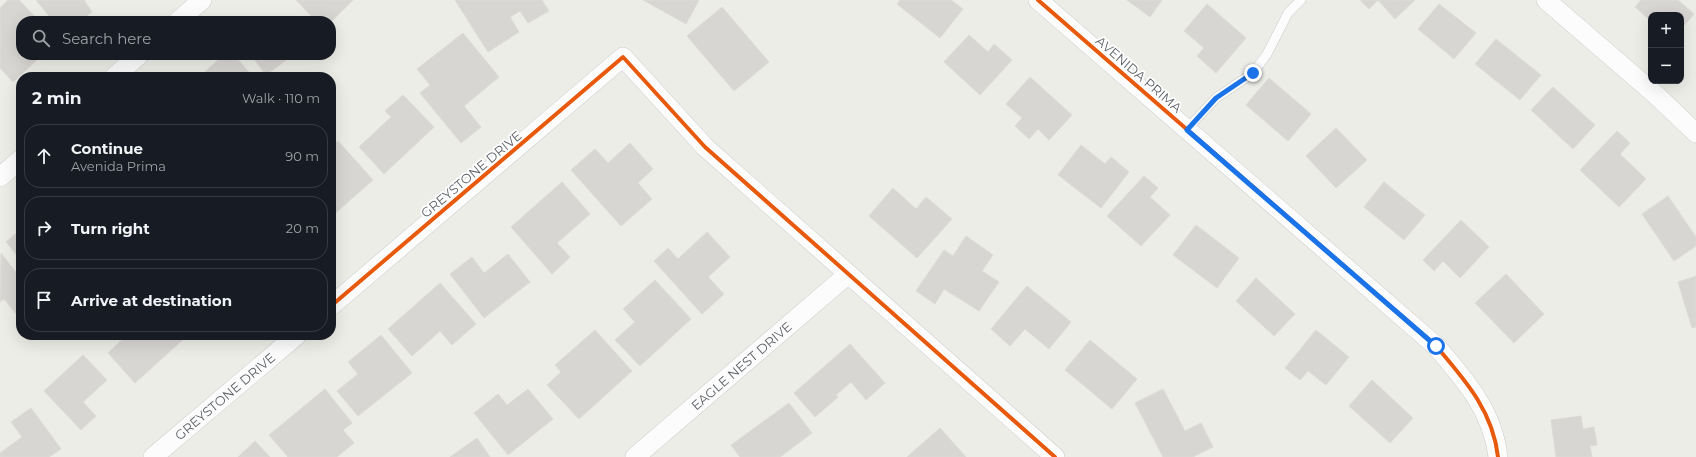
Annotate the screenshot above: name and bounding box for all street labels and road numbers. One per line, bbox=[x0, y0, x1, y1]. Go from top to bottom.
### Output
street label: AVENIDA PRIMA bbox=[1093, 32, 1186, 116]
street label: GREYSTONE DRIVE bbox=[417, 127, 525, 221]
street label: EAGLE NEST DRIVE bbox=[688, 318, 795, 413]
street label: GREYSTONE DRIVE bbox=[171, 349, 278, 443]

